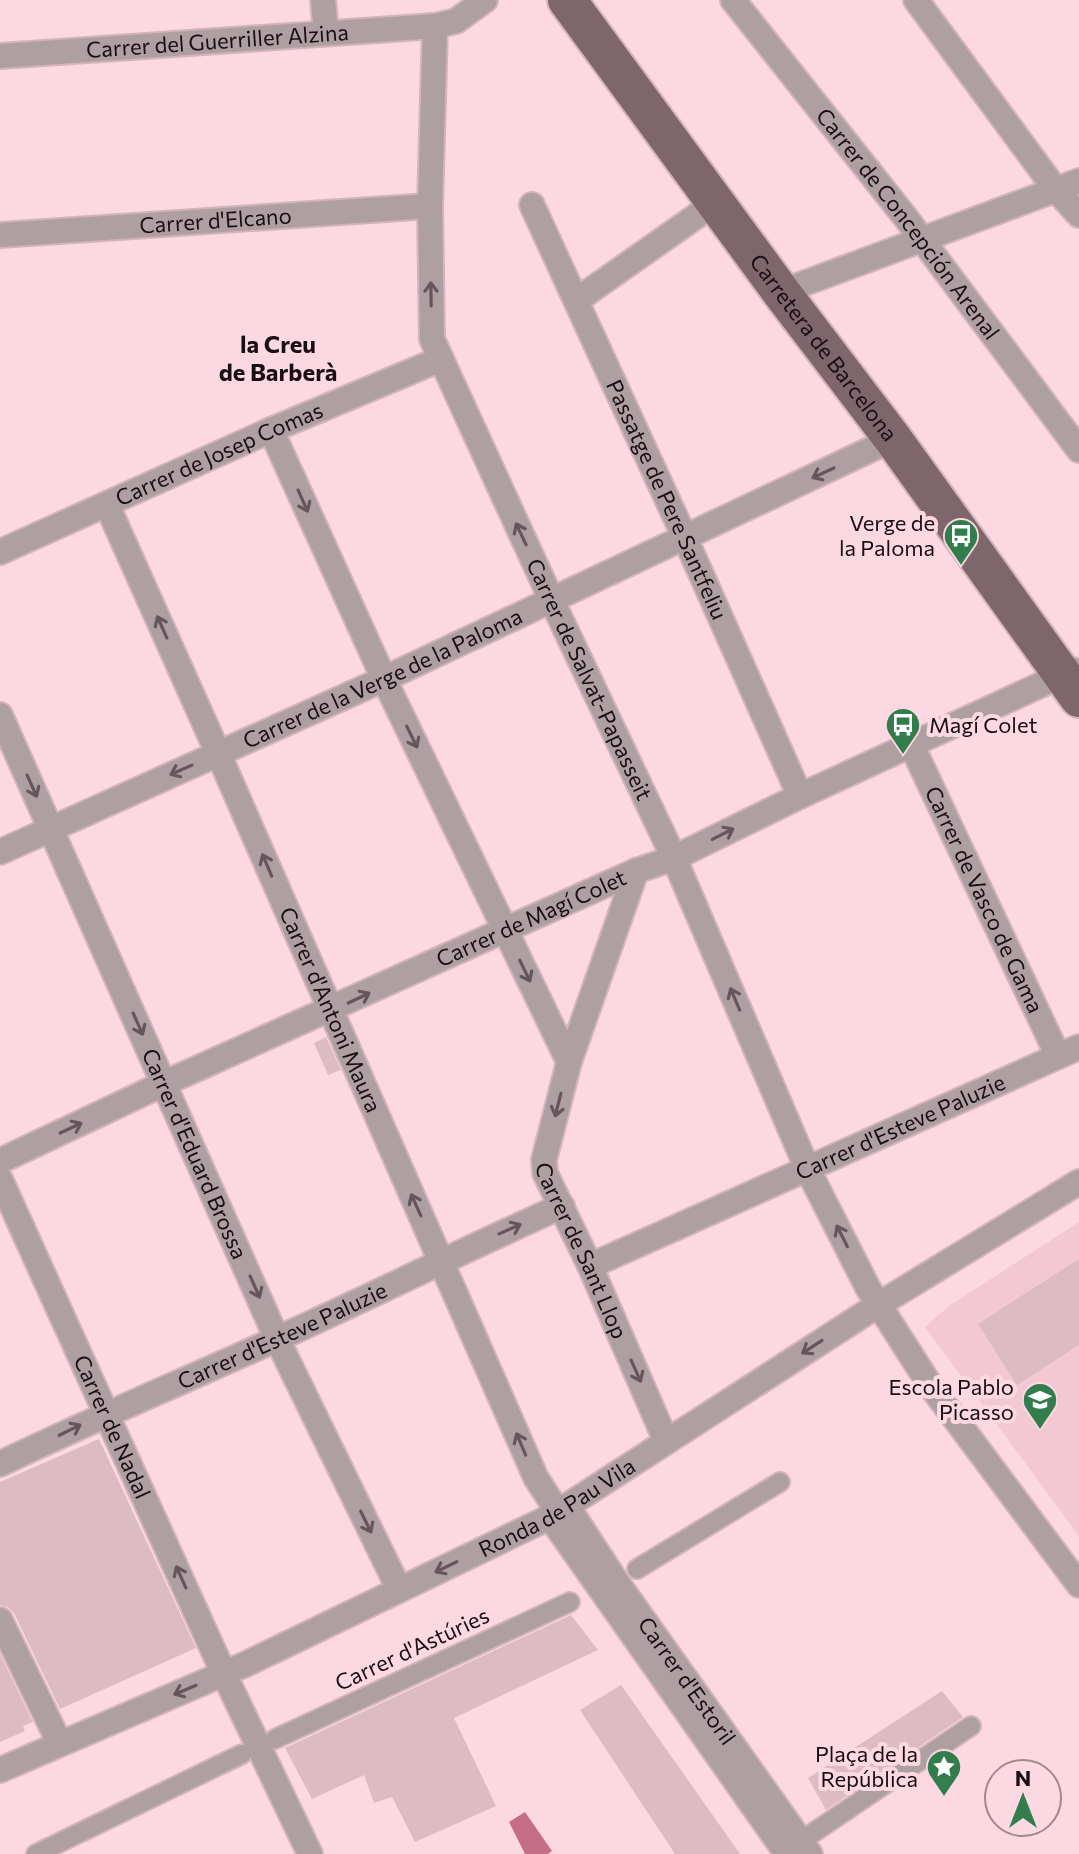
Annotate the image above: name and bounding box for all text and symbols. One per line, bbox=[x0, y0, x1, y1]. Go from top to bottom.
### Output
street label: Carrer del Guerriller Alzina bbox=[85, 18, 350, 63]
street label: Carrer de Concepción Arenal bbox=[811, 102, 1006, 344]
street label: Carrer d'Elcano bbox=[139, 201, 292, 239]
street label: Carretera de Barcelona bbox=[744, 248, 904, 446]
one-way arrow bbox=[423, 281, 439, 308]
district label: la Creu de Barberà bbox=[219, 329, 337, 386]
street label: Passatge de Pere Santfeliu bbox=[601, 375, 734, 624]
street label: Carrer de Josep Comas bbox=[111, 396, 327, 511]
one-way arrow bbox=[812, 466, 836, 481]
one-way arrow bbox=[296, 489, 311, 513]
place label: Verge de la Paloma bbox=[839, 509, 935, 561]
bus stop icon: Verge de la Paloma bbox=[942, 517, 980, 567]
one-way arrow bbox=[513, 522, 528, 546]
street label: Carrer de Salvat-Papasseit bbox=[521, 554, 658, 804]
street label: Carrer de la Verge de la Paloma bbox=[238, 602, 526, 754]
one-way arrow bbox=[153, 615, 168, 640]
bus stop icon: Magí Colet bbox=[884, 706, 922, 756]
place label: Magí Colet bbox=[929, 711, 1037, 738]
one-way arrow bbox=[405, 725, 420, 749]
one-way arrow bbox=[169, 764, 193, 779]
one-way arrow bbox=[25, 774, 40, 798]
street label: Carrer de Vasco de Gama bbox=[920, 782, 1050, 1017]
one-way arrow bbox=[711, 826, 735, 841]
one-way arrow bbox=[258, 853, 273, 878]
street label: Carrer de Magí Colet bbox=[432, 863, 630, 972]
street label: Carrer d'Antoni Maura bbox=[274, 903, 388, 1116]
one-way arrow bbox=[517, 959, 533, 983]
one-way arrow bbox=[727, 987, 742, 1011]
one-way arrow bbox=[346, 990, 370, 1005]
one-way arrow bbox=[132, 1011, 147, 1035]
street label: Carrer d'Eduard Brossa bbox=[137, 1044, 254, 1263]
street label: Carrer d'Esteve Paluzie bbox=[791, 1068, 1009, 1185]
one-way arrow bbox=[550, 1091, 565, 1117]
one-way arrow bbox=[58, 1120, 82, 1135]
street label: Carrer de Sant Llop bbox=[531, 1162, 634, 1343]
one-way arrow bbox=[408, 1194, 423, 1218]
one-way arrow bbox=[498, 1221, 522, 1236]
one-way arrow bbox=[834, 1224, 849, 1248]
one-way arrow bbox=[248, 1274, 263, 1299]
street label: Carrer d'Esteve Paluzie bbox=[173, 1276, 391, 1395]
one-way arrow bbox=[801, 1340, 824, 1356]
street label: Carrer de Nadal bbox=[68, 1350, 157, 1503]
one-way arrow bbox=[629, 1358, 644, 1382]
place label: Escola Pablo Picasso bbox=[889, 1373, 1014, 1425]
school or university icon: Escola Pablo Picasso bbox=[1021, 1381, 1059, 1431]
one-way arrow bbox=[58, 1422, 82, 1437]
one-way arrow bbox=[512, 1432, 527, 1456]
street label: Ronda de Pau Vila bbox=[474, 1452, 640, 1563]
one-way arrow bbox=[359, 1509, 375, 1533]
one-way arrow bbox=[434, 1560, 458, 1575]
one-way arrow bbox=[172, 1565, 187, 1590]
street label: Carrer d'Astúries bbox=[330, 1601, 493, 1696]
street label: Carrer d'Estoril bbox=[633, 1611, 742, 1750]
one-way arrow bbox=[173, 1684, 198, 1699]
place label: Plaça de la República bbox=[815, 1740, 918, 1792]
place icon: Plaça de la República bbox=[925, 1748, 963, 1798]
north arrow bbox=[983, 1758, 1063, 1838]
text: N bbox=[1015, 1764, 1031, 1791]

